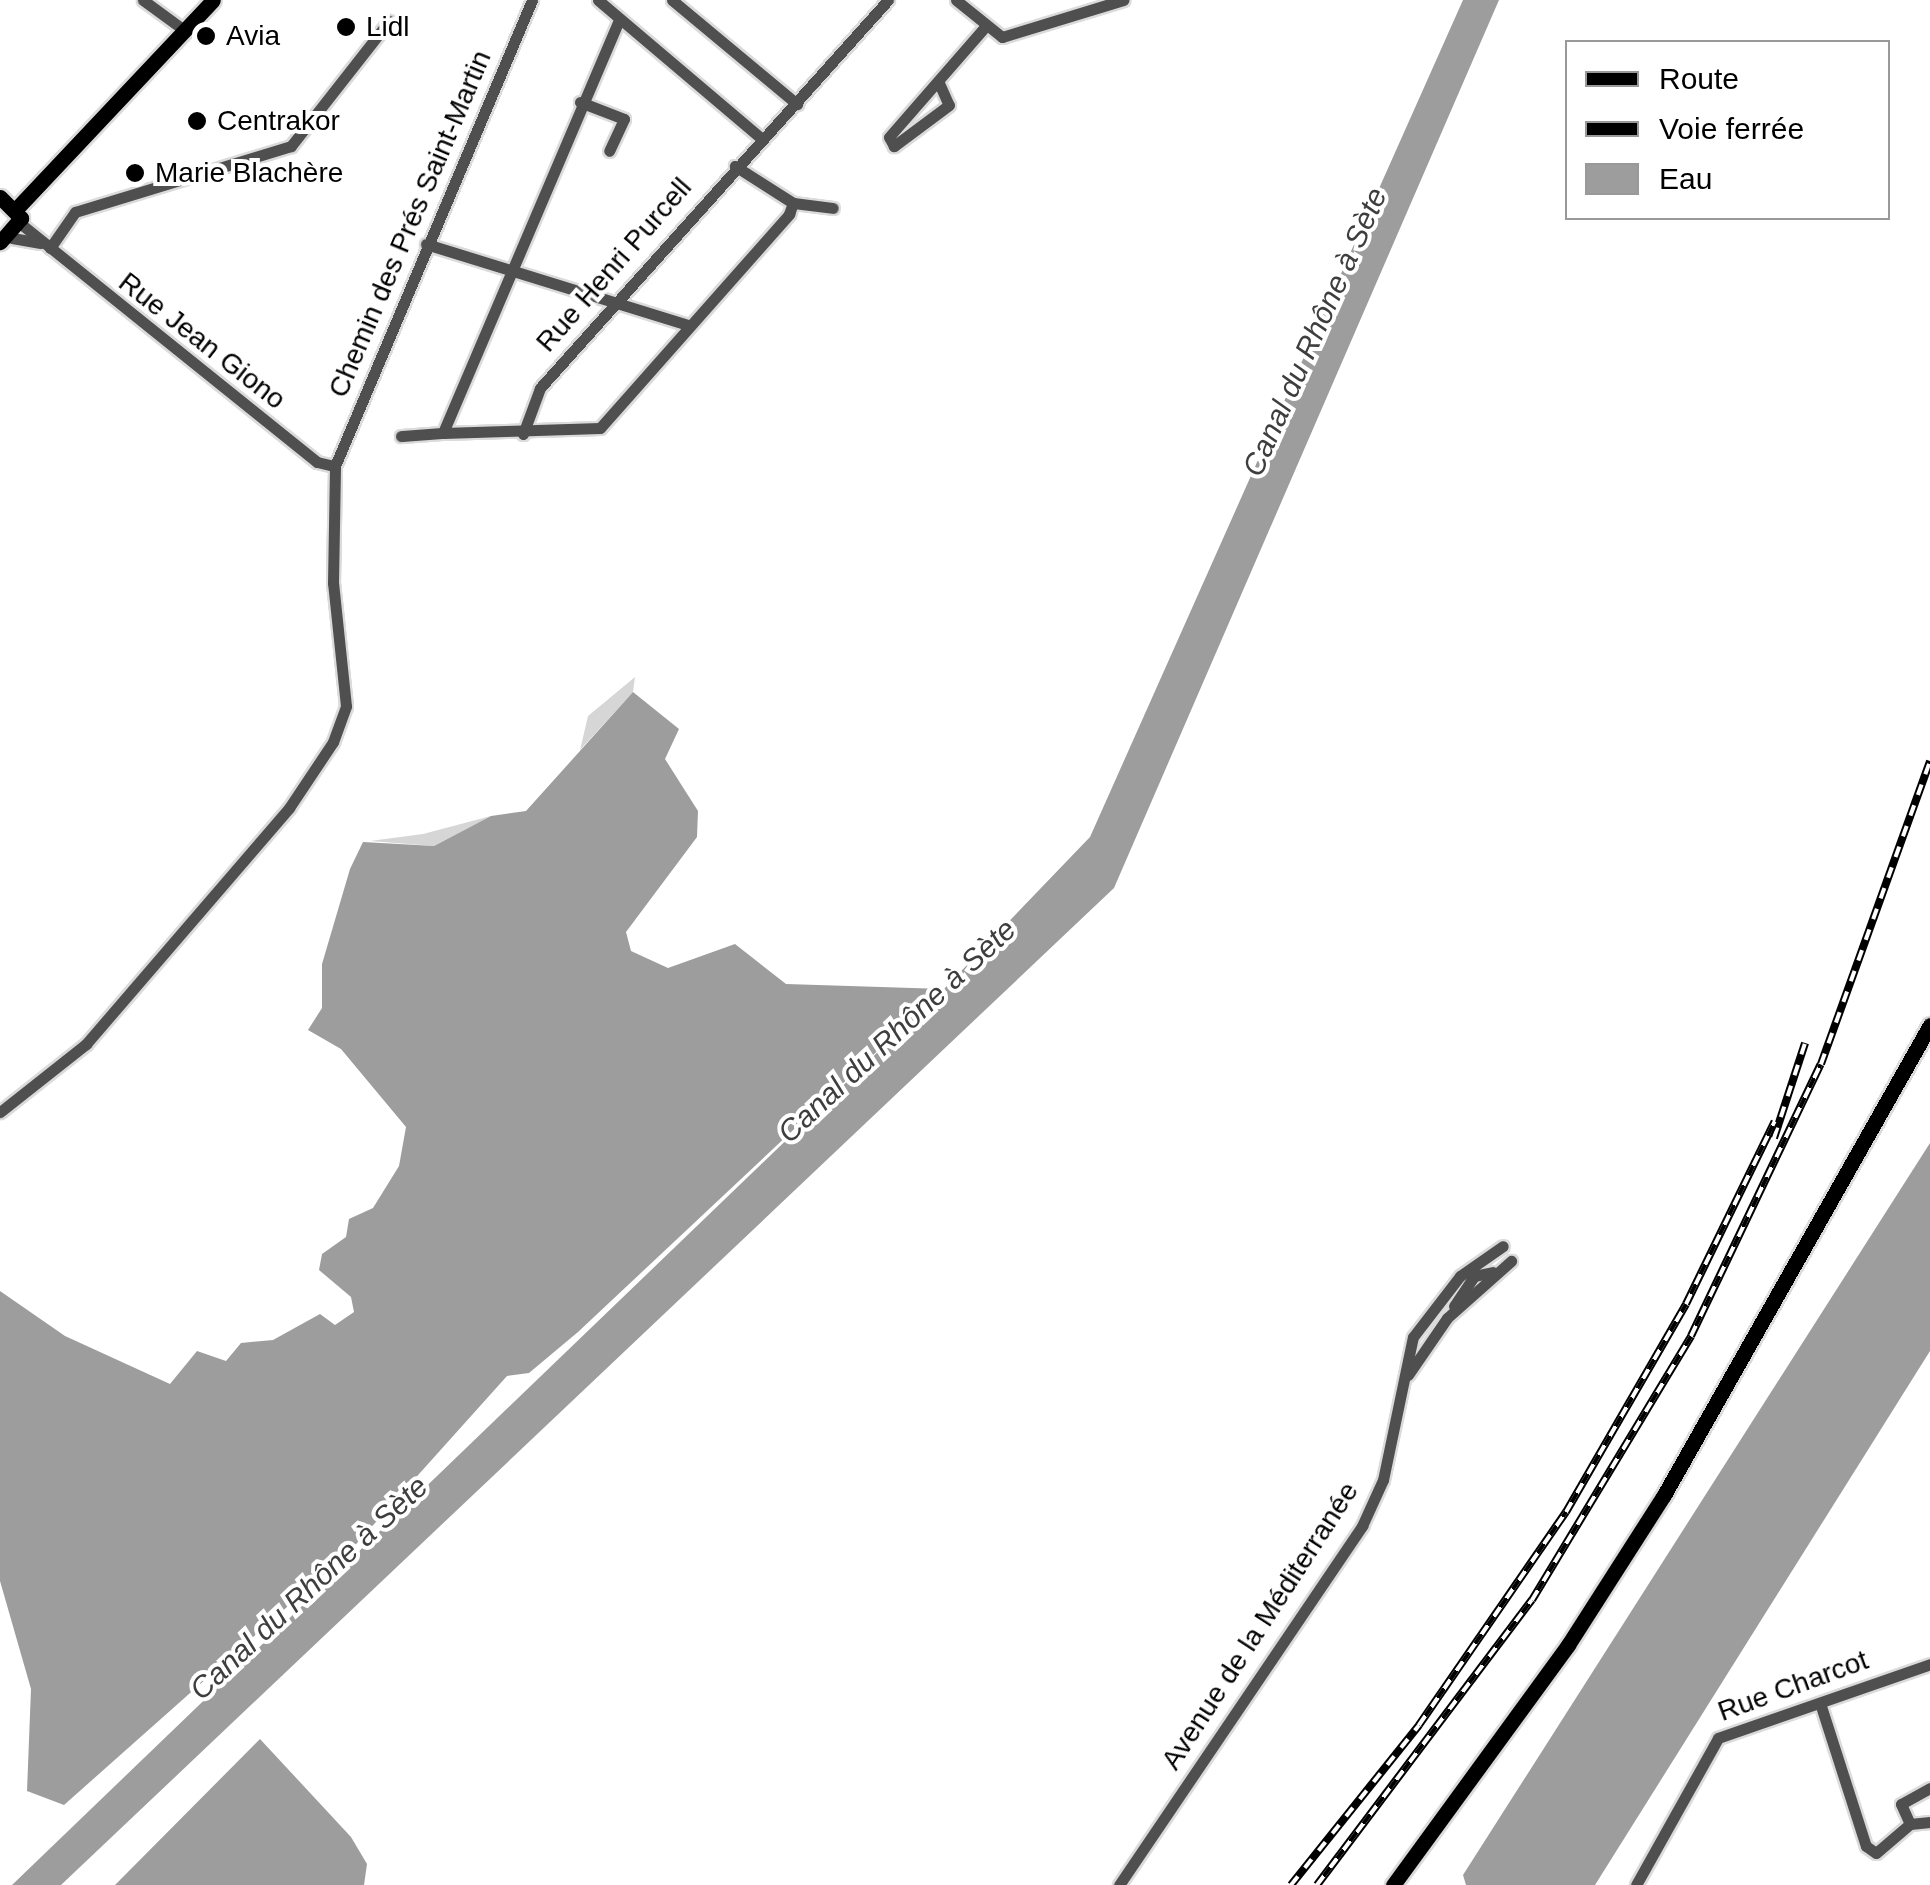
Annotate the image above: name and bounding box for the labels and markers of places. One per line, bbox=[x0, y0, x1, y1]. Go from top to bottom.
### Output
place label: Lidl bbox=[366, 10, 410, 44]
marker: Lidl bbox=[335, 16, 357, 38]
place label: Avia bbox=[226, 19, 280, 53]
marker: Avia bbox=[195, 25, 217, 47]
place label: Centrakor bbox=[217, 104, 340, 138]
marker: Centrakor bbox=[186, 110, 208, 132]
place label: Marie Blachère bbox=[155, 156, 343, 190]
marker: Marie Blachère bbox=[124, 162, 146, 184]

